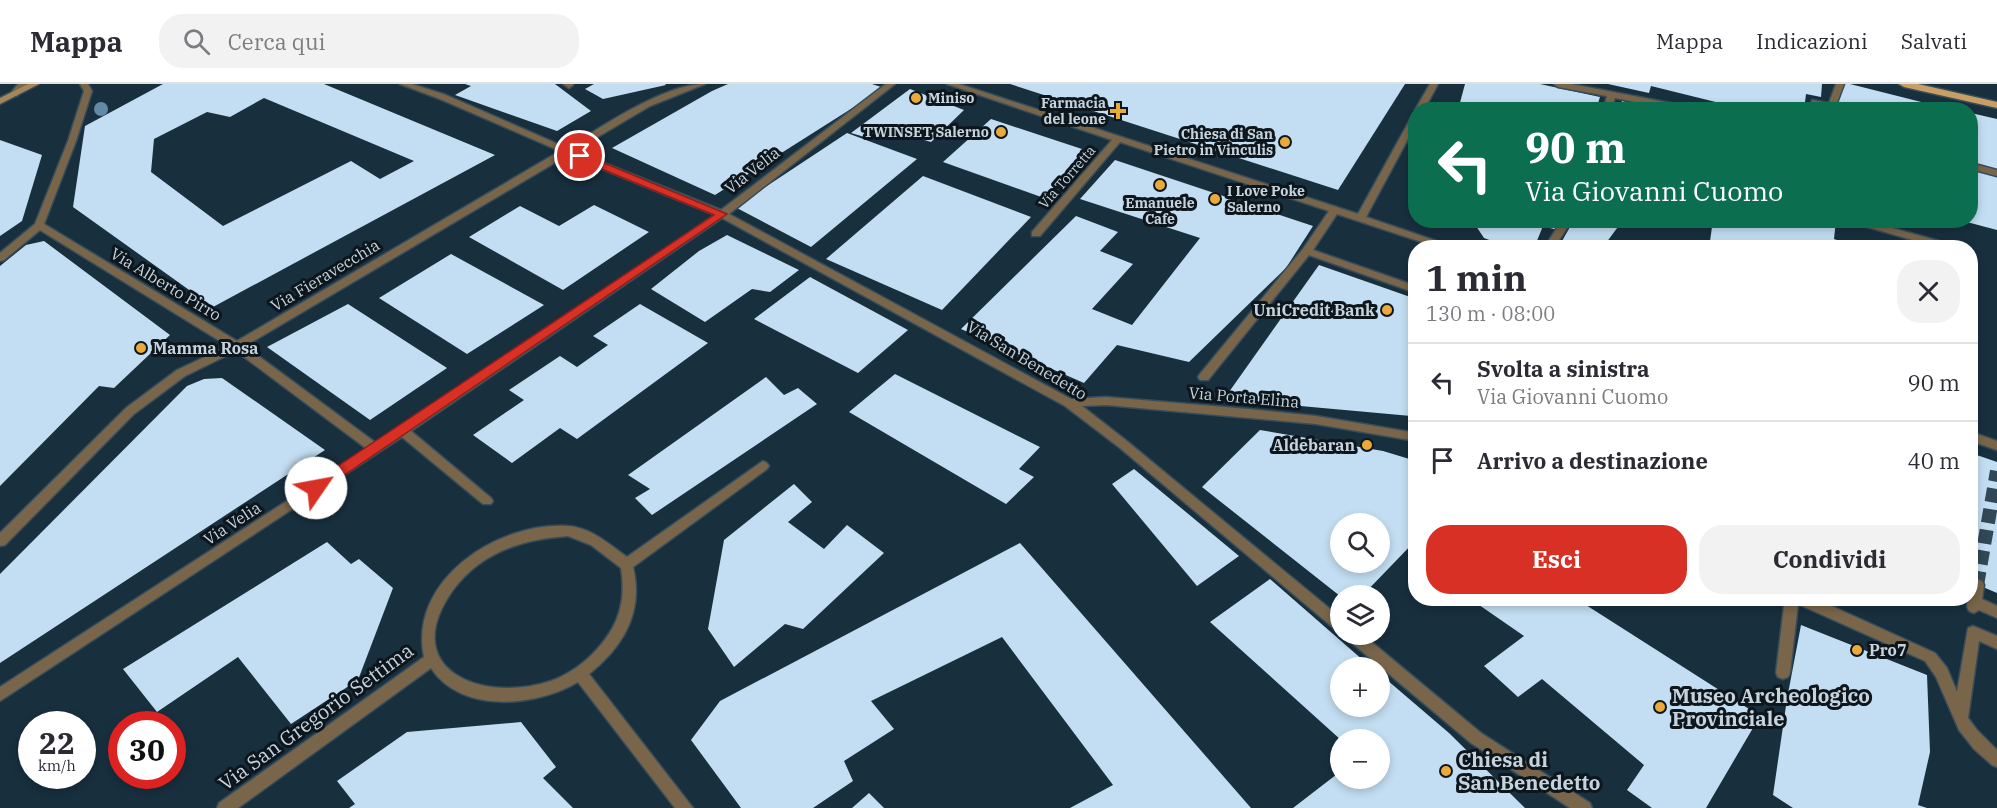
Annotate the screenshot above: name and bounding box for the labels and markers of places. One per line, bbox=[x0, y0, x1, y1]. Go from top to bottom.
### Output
place label: Miniso bbox=[928, 89, 974, 107]
marker: Miniso bbox=[909, 91, 923, 105]
place label: Farmacia del leone bbox=[1041, 94, 1106, 128]
marker: Farmacia del leone bbox=[1111, 104, 1125, 118]
place label: TWINSET Salerno bbox=[863, 123, 989, 141]
marker: TWINSET Salerno bbox=[994, 125, 1008, 139]
place label: Chiesa di San Pietro in Vinculis bbox=[1154, 125, 1273, 159]
pin bbox=[554, 130, 605, 181]
marker: Chiesa di San Pietro in Vinculis bbox=[1278, 135, 1292, 149]
marker: Emanuele Cafe bbox=[1153, 178, 1167, 192]
place label: I Love Poke Salerno bbox=[1227, 182, 1305, 216]
marker: I Love Poke Salerno bbox=[1208, 192, 1222, 206]
place label: Emanuele Cafe bbox=[1125, 194, 1195, 228]
place label: UniCredit Bank bbox=[1253, 300, 1375, 320]
marker: UniCredit Bank bbox=[1380, 303, 1394, 317]
place label: Mamma Rosa bbox=[153, 338, 258, 358]
marker: Mamma Rosa bbox=[134, 341, 148, 355]
place label: Aldebaran bbox=[1273, 435, 1355, 455]
marker: Aldebaran bbox=[1360, 438, 1374, 452]
place label: Pro7 bbox=[1869, 640, 1907, 660]
marker: Pro7 bbox=[1850, 643, 1864, 657]
place label: Museo Archeologico Provinciale bbox=[1672, 682, 1870, 732]
marker: Museo Archeologico Provinciale bbox=[1653, 700, 1667, 714]
place label: Chiesa di San Benedetto bbox=[1458, 746, 1600, 796]
marker: Chiesa di San Benedetto bbox=[1439, 764, 1453, 778]

